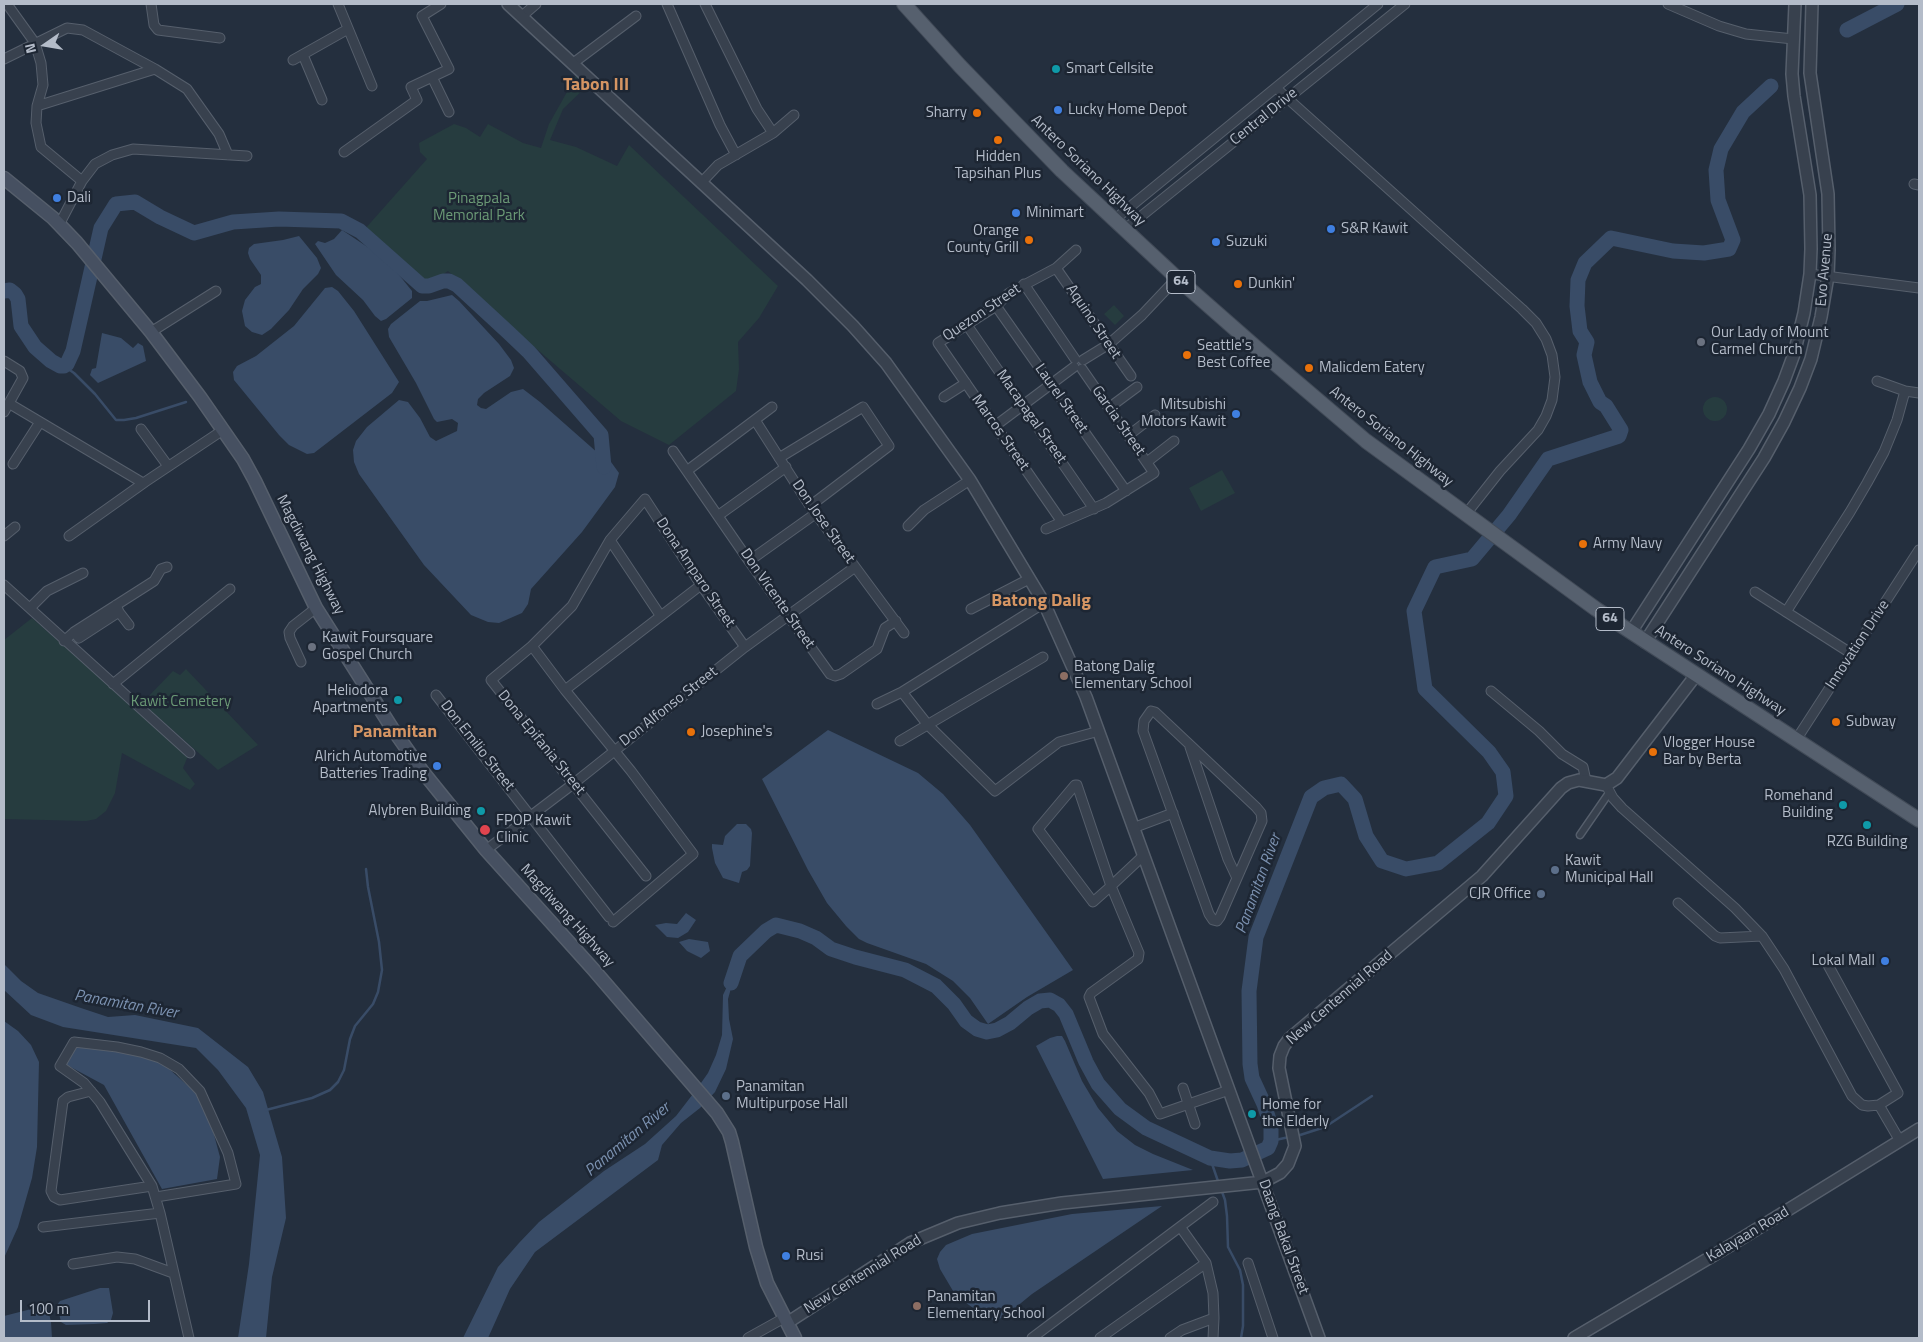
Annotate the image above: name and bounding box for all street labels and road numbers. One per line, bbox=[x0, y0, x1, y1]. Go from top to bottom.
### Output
street label: Central Drive bbox=[1227, 84, 1301, 150]
street label: Antero Soriano Highway bbox=[1027, 112, 1149, 230]
street label: Evo Avenue bbox=[1813, 233, 1837, 307]
road number: 64 bbox=[1167, 270, 1195, 294]
street label: Quezon Street bbox=[940, 280, 1024, 346]
street label: Aquino Street bbox=[1062, 281, 1124, 363]
street label: Laurel Street bbox=[1030, 361, 1092, 437]
street label: Macapagal Street bbox=[992, 367, 1070, 467]
street label: Garcia Street bbox=[1087, 383, 1149, 459]
street label: Antero Soriano Highway bbox=[1325, 383, 1457, 491]
street label: Marcos Street bbox=[967, 392, 1033, 474]
street label: Don Jose Street bbox=[788, 477, 858, 567]
street label: Magdiwang Highway bbox=[272, 492, 348, 618]
street label: Dona Amparo Street bbox=[652, 515, 738, 631]
street label: Don Vicente Street bbox=[736, 546, 818, 652]
street label: Innovation Drive bbox=[1822, 597, 1894, 693]
road number: 64 bbox=[1596, 608, 1624, 630]
street label: Antero Soriano Highway bbox=[1651, 622, 1789, 720]
street label: Don Alfonso Street bbox=[617, 663, 721, 751]
street label: Dona Epifania Street bbox=[493, 687, 589, 799]
street label: Don Emilio Street bbox=[436, 697, 518, 795]
street label: Magdiwang Highway bbox=[516, 861, 618, 971]
street label: New Centennial Road bbox=[1283, 947, 1397, 1049]
street label: Daang Bakal Street bbox=[1254, 1177, 1312, 1297]
street label: Kalayaan Road bbox=[1704, 1203, 1792, 1267]
street label: New Centennial Road bbox=[801, 1232, 925, 1318]

